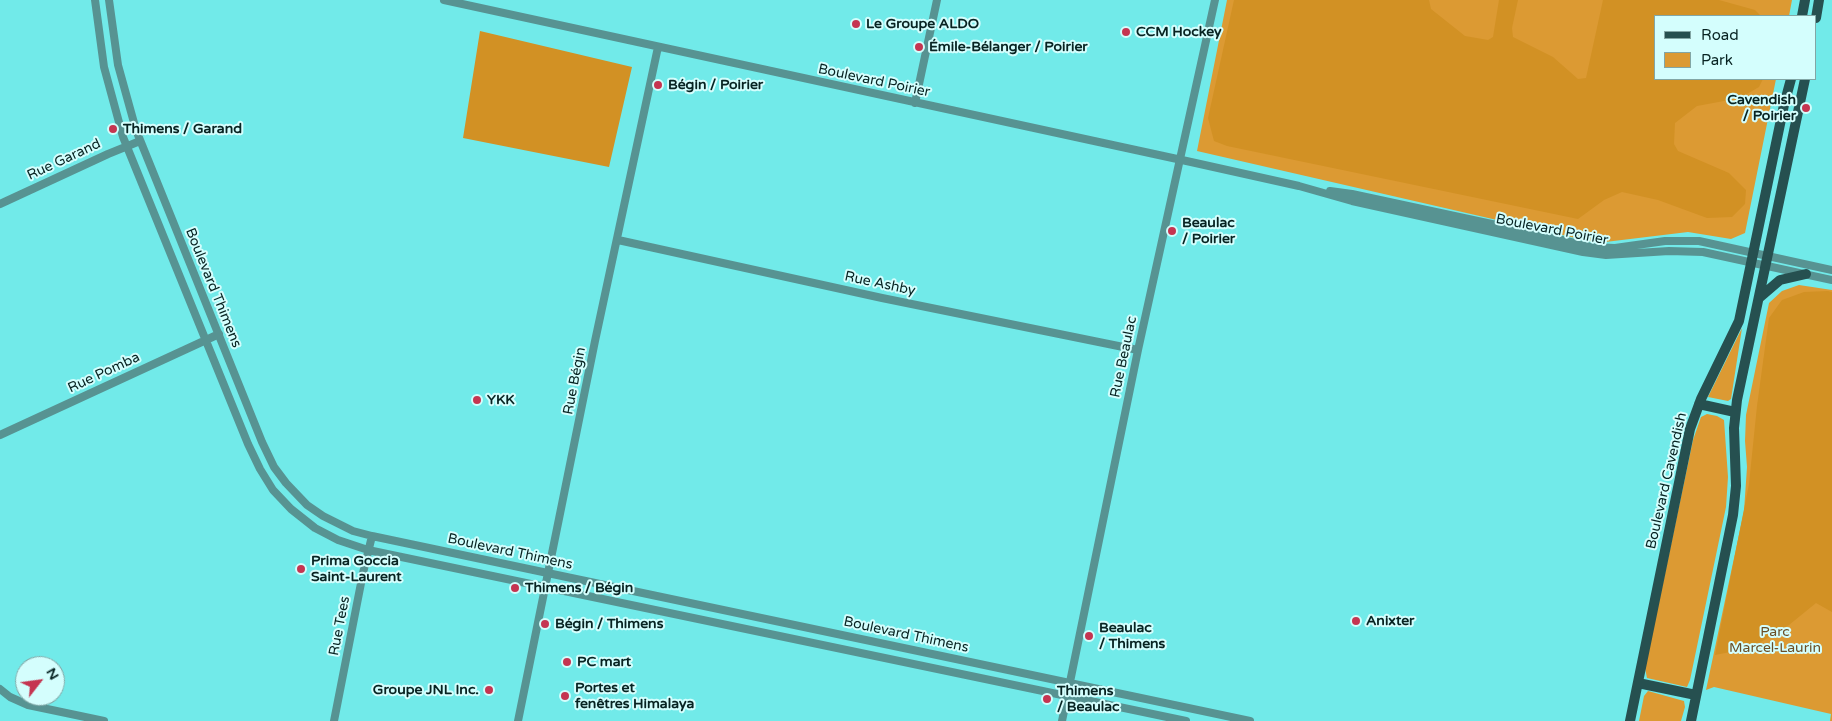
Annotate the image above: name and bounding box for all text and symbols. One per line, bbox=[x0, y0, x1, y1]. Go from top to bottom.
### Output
legend bbox=[1654, 15, 1817, 80]
place label: Le Groupe ALDO bbox=[866, 16, 979, 32]
marker: Le Groupe ALDO bbox=[850, 18, 862, 30]
place label: CCM Hockey bbox=[1136, 24, 1222, 40]
marker: CCM Hockey bbox=[1120, 26, 1132, 38]
text: Road bbox=[1701, 26, 1739, 44]
place label: Émile-Bélanger / Poirier bbox=[929, 39, 1088, 55]
marker: Émile-Bélanger / Poirier bbox=[913, 41, 925, 53]
text: Park bbox=[1701, 51, 1733, 69]
street label: Boulevard Poirier bbox=[816, 61, 932, 101]
place label: Bégin / Poirier bbox=[668, 77, 763, 93]
marker: Bégin / Poirier bbox=[652, 79, 664, 91]
place label: Cavendish / Poirier bbox=[1727, 92, 1796, 124]
marker: Cavendish / Poirier bbox=[1800, 102, 1812, 114]
place label: Thimens / Garand bbox=[123, 121, 242, 137]
marker: Thimens / Garand bbox=[107, 123, 119, 135]
street label: Rue Garand bbox=[25, 136, 103, 184]
street label: Boulevard Poirier bbox=[1494, 211, 1610, 249]
place label: Beaulac / Poirier bbox=[1182, 215, 1235, 248]
marker: Beaulac / Poirier bbox=[1166, 225, 1178, 237]
street label: Boulevard Thimens bbox=[181, 226, 245, 350]
street label: Rue Ashby bbox=[843, 268, 917, 300]
street label: Rue Beaulac bbox=[1107, 315, 1141, 399]
street label: Rue Bégin bbox=[560, 346, 590, 416]
street label: Rue Pomba bbox=[65, 349, 143, 397]
place label: YKK bbox=[487, 392, 515, 408]
marker: YKK bbox=[471, 394, 483, 406]
street label: Boulevard Cavendish bbox=[1643, 411, 1691, 551]
street label: Boulevard Thimens bbox=[446, 531, 574, 573]
place label: Prima Goccia Saint-Laurent bbox=[311, 553, 402, 586]
marker: Prima Goccia Saint-Laurent bbox=[295, 563, 307, 575]
place label: Thimens / Bégin bbox=[525, 580, 633, 596]
marker: Thimens / Bégin bbox=[509, 582, 521, 594]
street label: Rue Tees bbox=[326, 595, 354, 657]
place label: Anixter bbox=[1366, 613, 1414, 629]
street label: Boulevard Thimens bbox=[842, 614, 970, 656]
marker: Anixter bbox=[1350, 615, 1362, 627]
place label: Bégin / Thimens bbox=[555, 616, 663, 632]
marker: Bégin / Thimens bbox=[539, 618, 551, 630]
place label: Beaulac / Thimens bbox=[1099, 620, 1165, 652]
park label: Parc Marcel-Laurin bbox=[1729, 624, 1821, 656]
marker: Beaulac / Thimens bbox=[1083, 630, 1095, 642]
place label: PC mart bbox=[577, 654, 631, 670]
north arrow bbox=[15, 656, 65, 706]
marker: PC mart bbox=[561, 656, 573, 668]
text: N bbox=[42, 665, 63, 683]
place label: Portes et fenêtres Himalaya bbox=[575, 680, 694, 712]
place label: Groupe JNL Inc. bbox=[373, 682, 479, 698]
place label: Thimens / Beaulac bbox=[1057, 683, 1120, 716]
marker: Groupe JNL Inc. bbox=[483, 684, 495, 696]
marker: Portes et fenêtres Himalaya bbox=[559, 690, 571, 702]
marker: Thimens / Beaulac bbox=[1041, 693, 1053, 705]

